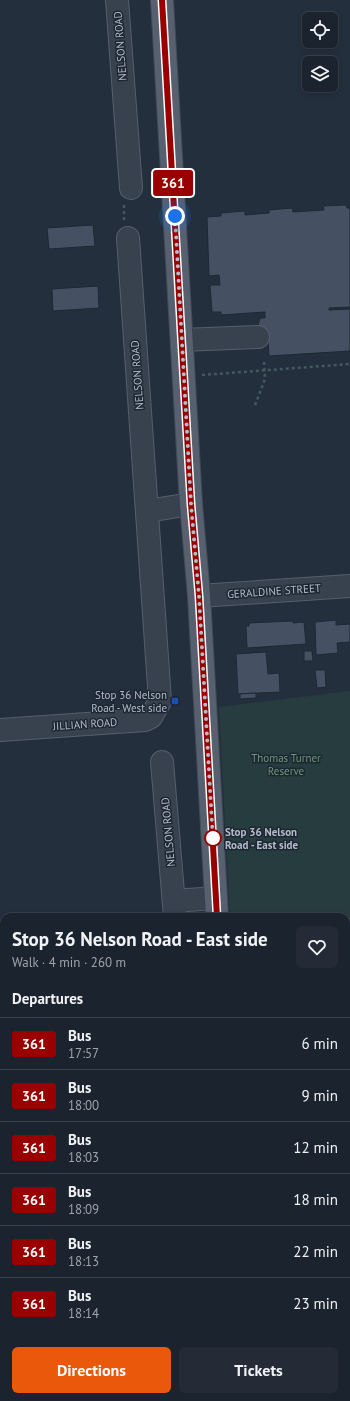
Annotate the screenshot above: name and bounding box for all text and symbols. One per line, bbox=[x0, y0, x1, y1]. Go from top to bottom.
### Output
street label: NELSON ROAD bbox=[111, 11, 129, 81]
map controls bbox=[302, 12, 338, 92]
button: locate bbox=[302, 12, 338, 48]
button: layers bbox=[302, 56, 338, 92]
line badge: 361 bbox=[150, 170, 196, 196]
text: 361 bbox=[161, 174, 185, 192]
your location bbox=[165, 206, 185, 226]
street label: NELSON ROAD bbox=[128, 340, 146, 410]
street label: GERALDINE STREET bbox=[227, 581, 321, 601]
place label: Stop 36 Nelson Road - West side bbox=[91, 688, 167, 715]
marker: Stop 36 Nelson Road - West side bbox=[170, 696, 180, 706]
street label: JILLIAN ROAD bbox=[51, 715, 118, 733]
park label: Thomas Turner Reserve bbox=[251, 751, 321, 778]
street label: NELSON ROAD bbox=[158, 797, 178, 867]
place label: Stop 36 Nelson Road - East side bbox=[225, 825, 299, 852]
marker: Stop 36 Nelson Road - East side bbox=[204, 829, 222, 847]
button: heart bbox=[296, 926, 338, 968]
text: Stop 36 Nelson Road - East side bbox=[12, 927, 268, 951]
text: Walk · 4 min · 260 m bbox=[12, 954, 126, 971]
text: Departures bbox=[12, 989, 83, 1008]
text: Bus bbox=[68, 1026, 91, 1045]
text: 6 min bbox=[301, 1034, 338, 1053]
text: 361 bbox=[22, 1035, 46, 1053]
text: 17:57 bbox=[68, 1045, 99, 1062]
text: Bus bbox=[68, 1078, 91, 1097]
text: 9 min bbox=[301, 1086, 338, 1105]
text: 361 bbox=[22, 1087, 46, 1105]
text: 18:00 bbox=[68, 1097, 99, 1114]
text: Bus bbox=[68, 1130, 91, 1149]
text: 12 min bbox=[293, 1138, 338, 1157]
text: 361 bbox=[22, 1139, 46, 1157]
text: 18:03 bbox=[68, 1149, 99, 1166]
text: Bus bbox=[68, 1182, 91, 1201]
text: 18 min bbox=[293, 1190, 338, 1209]
text: 361 bbox=[22, 1191, 46, 1209]
text: 18:09 bbox=[68, 1201, 99, 1218]
text: Bus bbox=[68, 1234, 91, 1253]
text: 22 min bbox=[293, 1242, 338, 1261]
text: 361 bbox=[22, 1243, 46, 1261]
text: 18:13 bbox=[68, 1253, 99, 1270]
text: Bus bbox=[68, 1286, 91, 1305]
text: 23 min bbox=[293, 1294, 338, 1313]
text: 361 bbox=[22, 1295, 46, 1313]
text: 18:14 bbox=[68, 1305, 99, 1322]
button: Directions bbox=[12, 1347, 171, 1393]
button: Tickets bbox=[179, 1347, 338, 1393]

